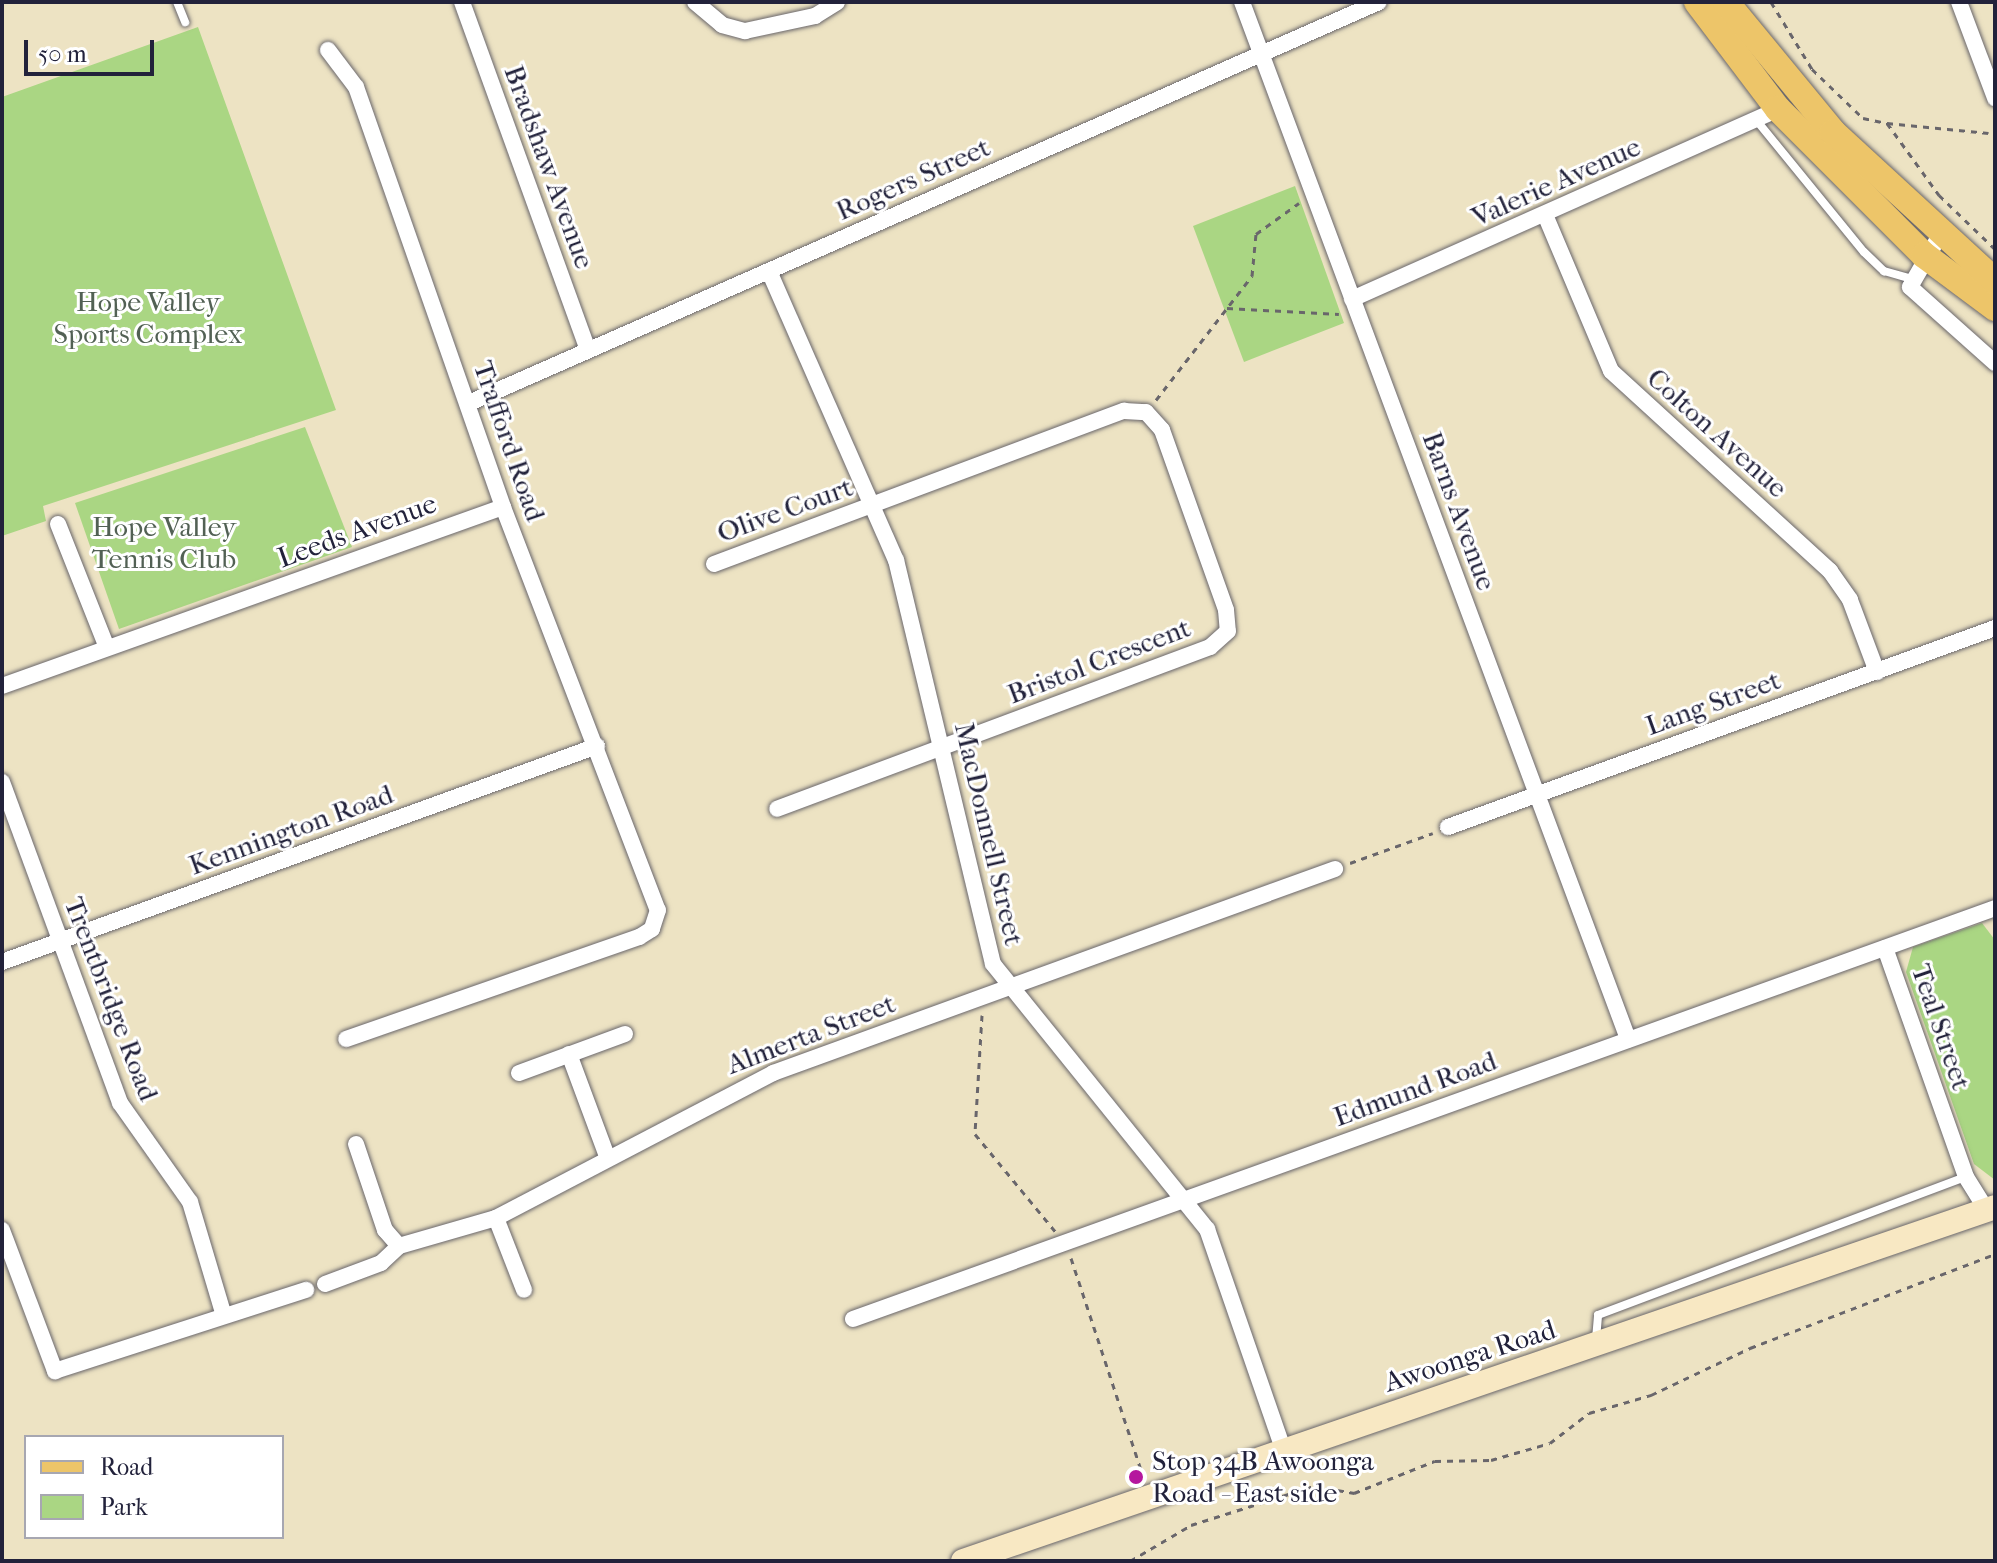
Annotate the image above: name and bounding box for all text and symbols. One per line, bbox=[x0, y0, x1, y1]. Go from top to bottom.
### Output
scale bar bbox=[28, 24, 158, 74]
text: 50 m bbox=[38, 40, 87, 68]
street label: Bradshaw Avenue bbox=[497, 61, 601, 273]
street label: Rogers Street bbox=[831, 130, 995, 228]
street label: Valerie Avenue bbox=[1466, 130, 1646, 234]
park label: Hope Valley Sports Complex bbox=[54, 285, 242, 351]
street label: Trafford Road bbox=[466, 356, 552, 526]
street label: Colton Avenue bbox=[1640, 361, 1794, 505]
street label: Barns Avenue bbox=[1415, 427, 1503, 595]
street label: Olive Court bbox=[713, 470, 857, 550]
street label: Leeds Avenue bbox=[273, 487, 441, 575]
park label: Hope Valley Tennis Club bbox=[92, 510, 236, 576]
street label: Bristol Crescent bbox=[1003, 611, 1195, 711]
street label: Lang Street bbox=[1641, 663, 1785, 743]
street label: MacDonnell Street bbox=[947, 719, 1031, 949]
street label: Kennington Road bbox=[184, 777, 398, 883]
street label: Trentbridge Road bbox=[57, 892, 165, 1106]
street label: Teal Street bbox=[1904, 960, 1978, 1094]
street label: Almerta Street bbox=[722, 986, 900, 1082]
street label: Edmund Road bbox=[1329, 1044, 1501, 1134]
street label: Awoonga Road bbox=[1380, 1312, 1560, 1400]
legend bbox=[24, 1435, 284, 1539]
place label: Stop 34B Awoonga Road - East side bbox=[1152, 1444, 1374, 1510]
text: Road bbox=[100, 1453, 153, 1481]
marker: Stop 34B Awoonga Road - East side bbox=[1127, 1468, 1145, 1486]
text: Park bbox=[100, 1493, 148, 1521]

